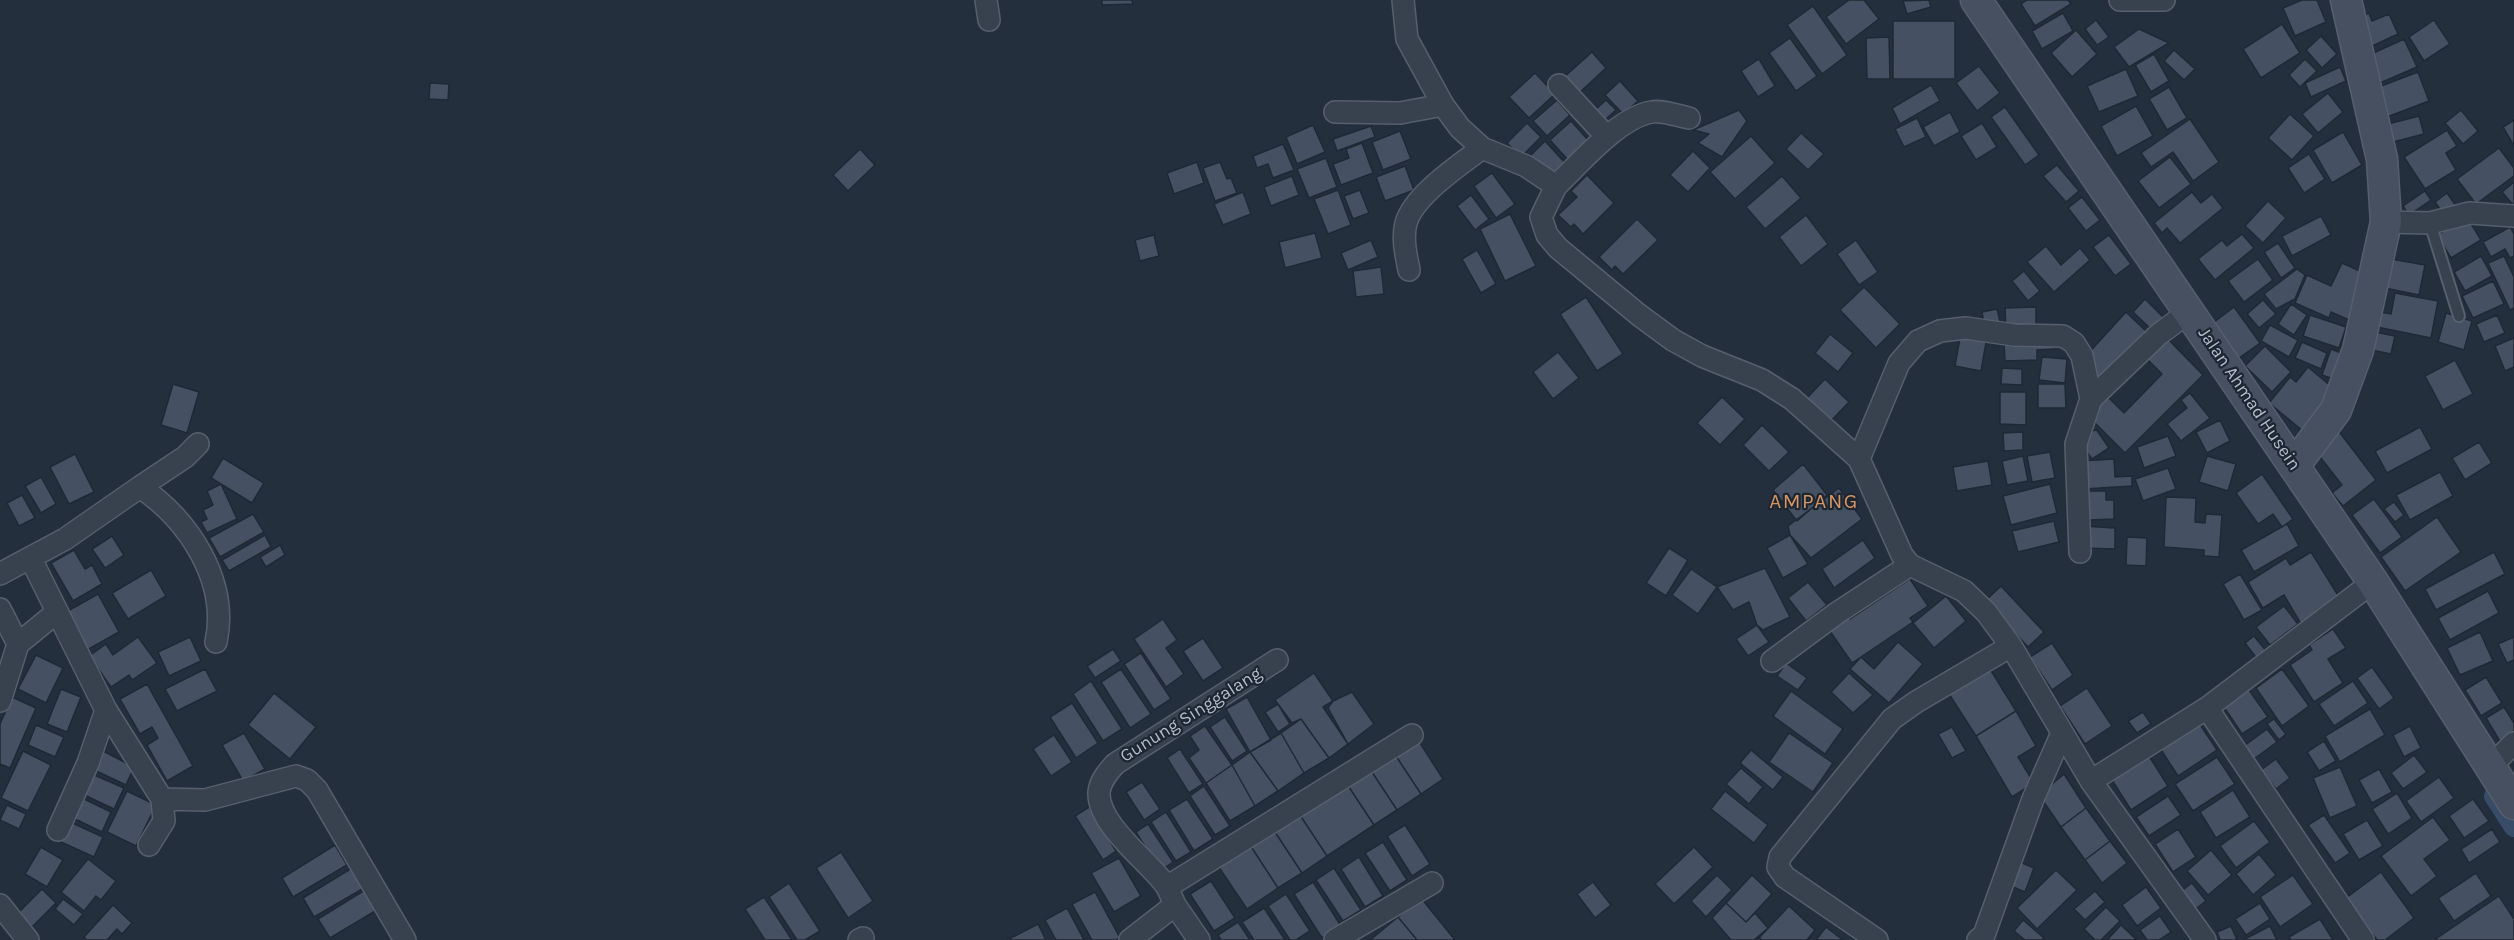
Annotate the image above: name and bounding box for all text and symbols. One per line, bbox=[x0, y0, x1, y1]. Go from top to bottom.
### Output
street label: Jalan Ahmad Husein bbox=[2193, 323, 2305, 475]
district label: AMPANG bbox=[1769, 489, 1859, 515]
street label: Gunung Singgalang bbox=[1116, 663, 1266, 767]

